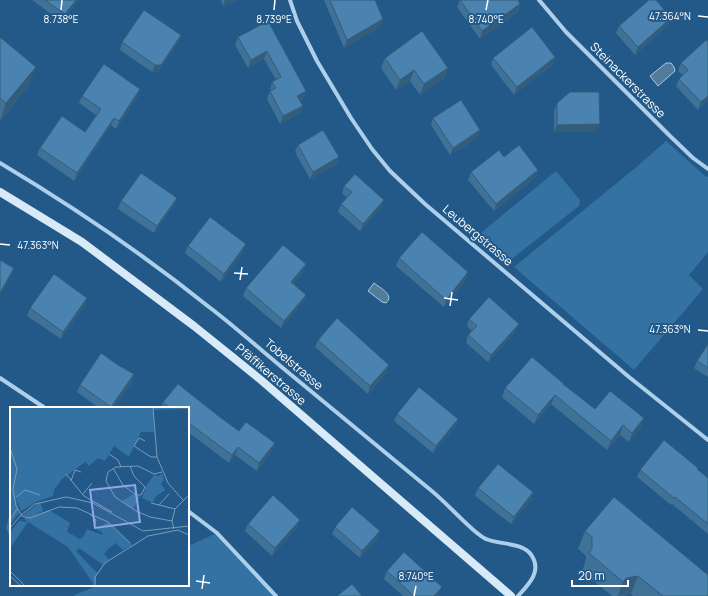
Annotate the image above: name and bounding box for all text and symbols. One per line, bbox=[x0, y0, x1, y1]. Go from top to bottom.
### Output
text: 47.364°N bbox=[649, 9, 691, 23]
text: 8.738°E bbox=[44, 12, 79, 26]
text: 8.739°E bbox=[256, 12, 292, 26]
text: 8.740°E bbox=[468, 12, 504, 26]
street label: Steinackerstrasse bbox=[586, 38, 670, 122]
street label: Leubergstrasse bbox=[439, 201, 517, 269]
text: 47.363°N bbox=[17, 238, 59, 252]
text: 47.363°N bbox=[649, 322, 691, 336]
street label: Tobelstrasse bbox=[261, 334, 327, 394]
street label: Pfäffikerstrasse bbox=[232, 339, 310, 409]
inset map bbox=[10, 407, 189, 586]
scale bar bbox=[572, 562, 628, 588]
text: 20 m bbox=[578, 567, 605, 584]
text: 8.740°E bbox=[398, 569, 434, 583]

